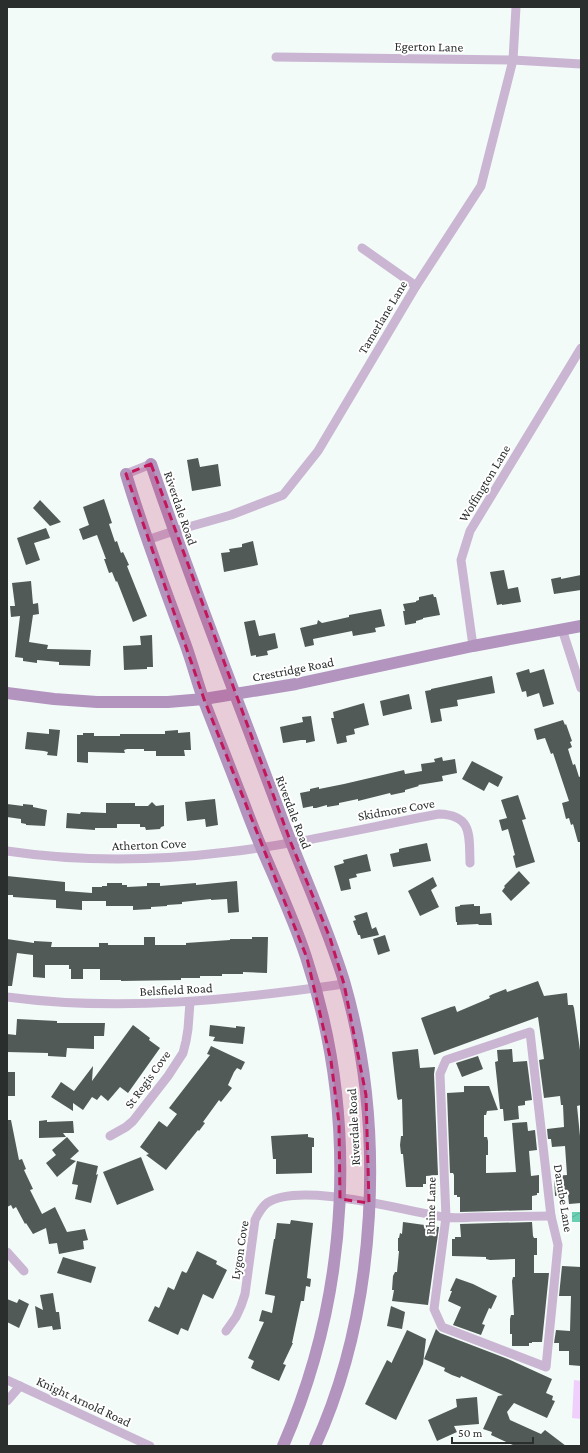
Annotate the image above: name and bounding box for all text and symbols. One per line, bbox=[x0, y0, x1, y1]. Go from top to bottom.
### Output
street label: Egerton Lane bbox=[394, 38, 464, 55]
street label: Tamerlane Lane bbox=[355, 278, 410, 357]
street label: Woffington Lane bbox=[456, 442, 513, 524]
street label: Riverdale Road bbox=[161, 469, 200, 547]
street label: Crestridge Road bbox=[251, 654, 335, 685]
street label: Riverdale Road bbox=[273, 773, 314, 851]
street label: Skidmore Cove bbox=[357, 795, 436, 824]
street label: Atherton Cove bbox=[111, 836, 187, 853]
street label: Belsfield Road bbox=[139, 980, 213, 999]
street label: St Regis Cove bbox=[121, 1047, 174, 1111]
street label: Riverdale Road bbox=[344, 1088, 363, 1166]
street label: Danube Lane bbox=[551, 1163, 576, 1233]
street label: Rhine Lane bbox=[422, 1177, 439, 1235]
street label: Lygon Cove bbox=[227, 1219, 252, 1281]
street label: Knight Arnold Road bbox=[34, 1373, 133, 1430]
scale bar bbox=[452, 1419, 533, 1445]
text: 50 m bbox=[458, 1426, 483, 1440]

